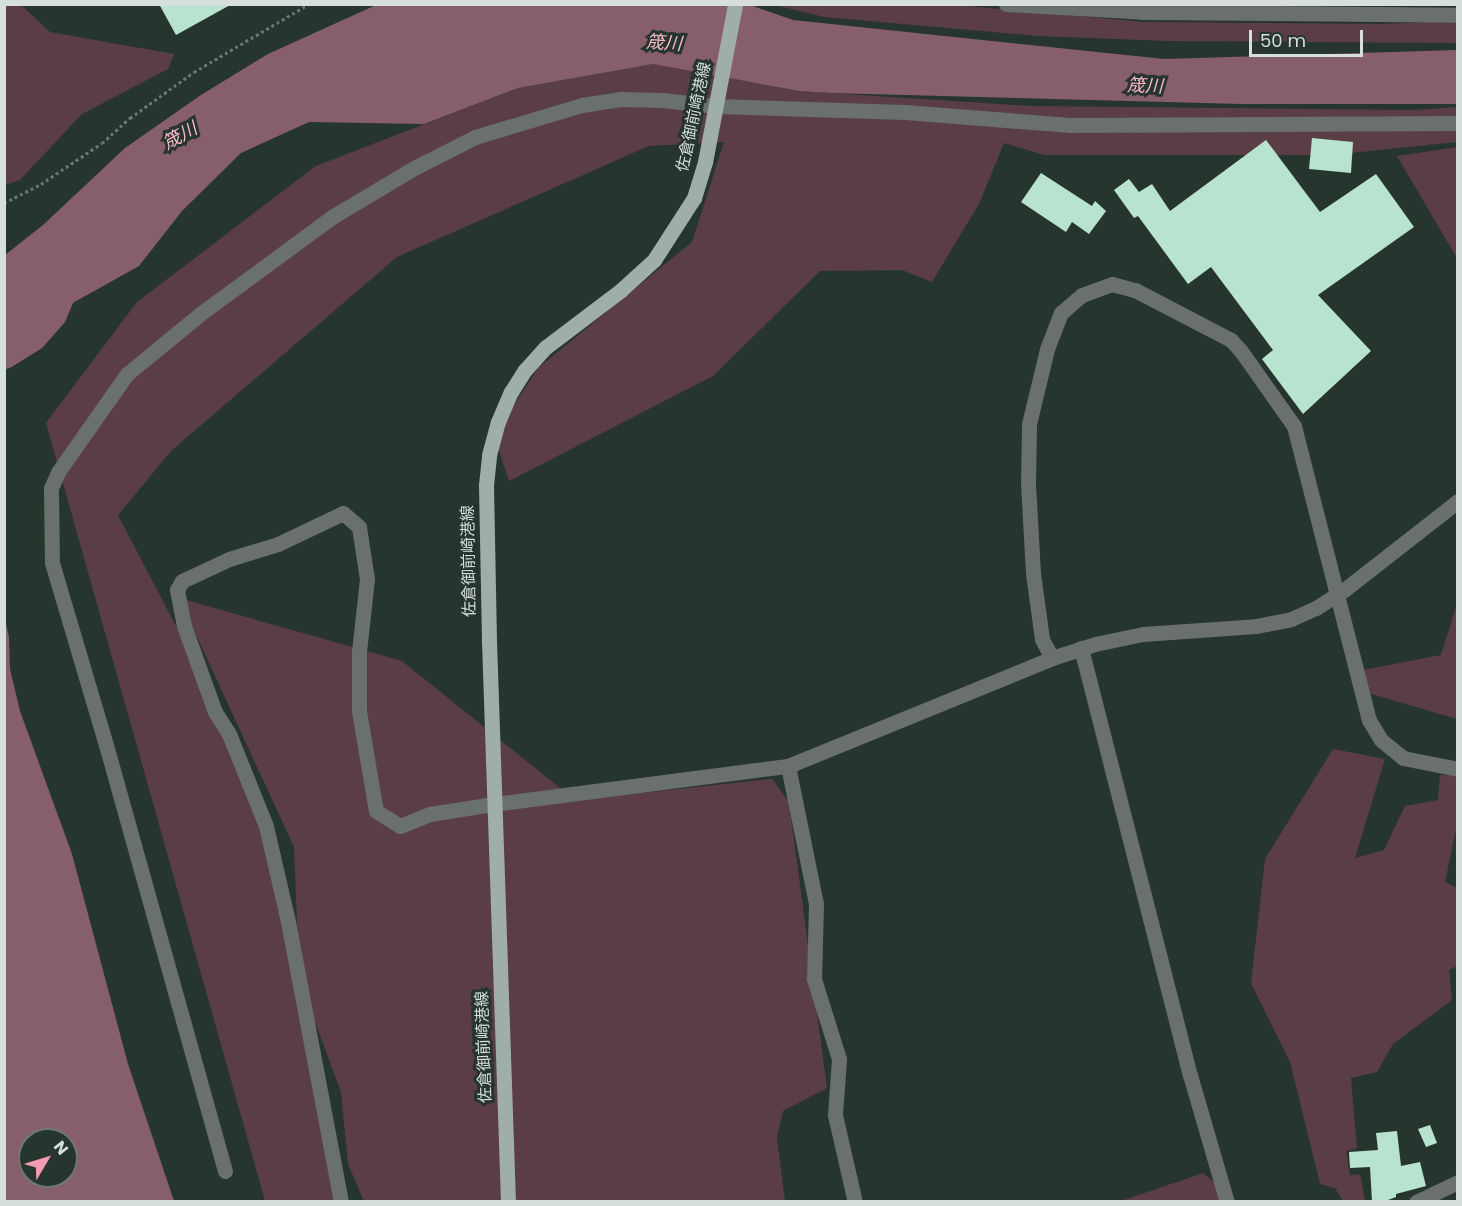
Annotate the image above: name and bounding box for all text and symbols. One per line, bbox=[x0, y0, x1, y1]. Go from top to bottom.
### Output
scale bar bbox=[1252, 18, 1366, 56]
text: 50 m bbox=[1260, 28, 1306, 53]
water label: 筬川 bbox=[645, 31, 683, 55]
street label: 佐倉御前崎港線 bbox=[673, 60, 715, 174]
water label: 筬川 bbox=[1127, 75, 1163, 97]
water label: 筬川 bbox=[159, 118, 201, 154]
street label: 佐倉御前崎港線 bbox=[458, 505, 480, 617]
street label: 佐倉御前崎港線 bbox=[472, 991, 496, 1103]
north arrow bbox=[18, 1128, 78, 1188]
text: N bbox=[48, 1136, 74, 1160]

